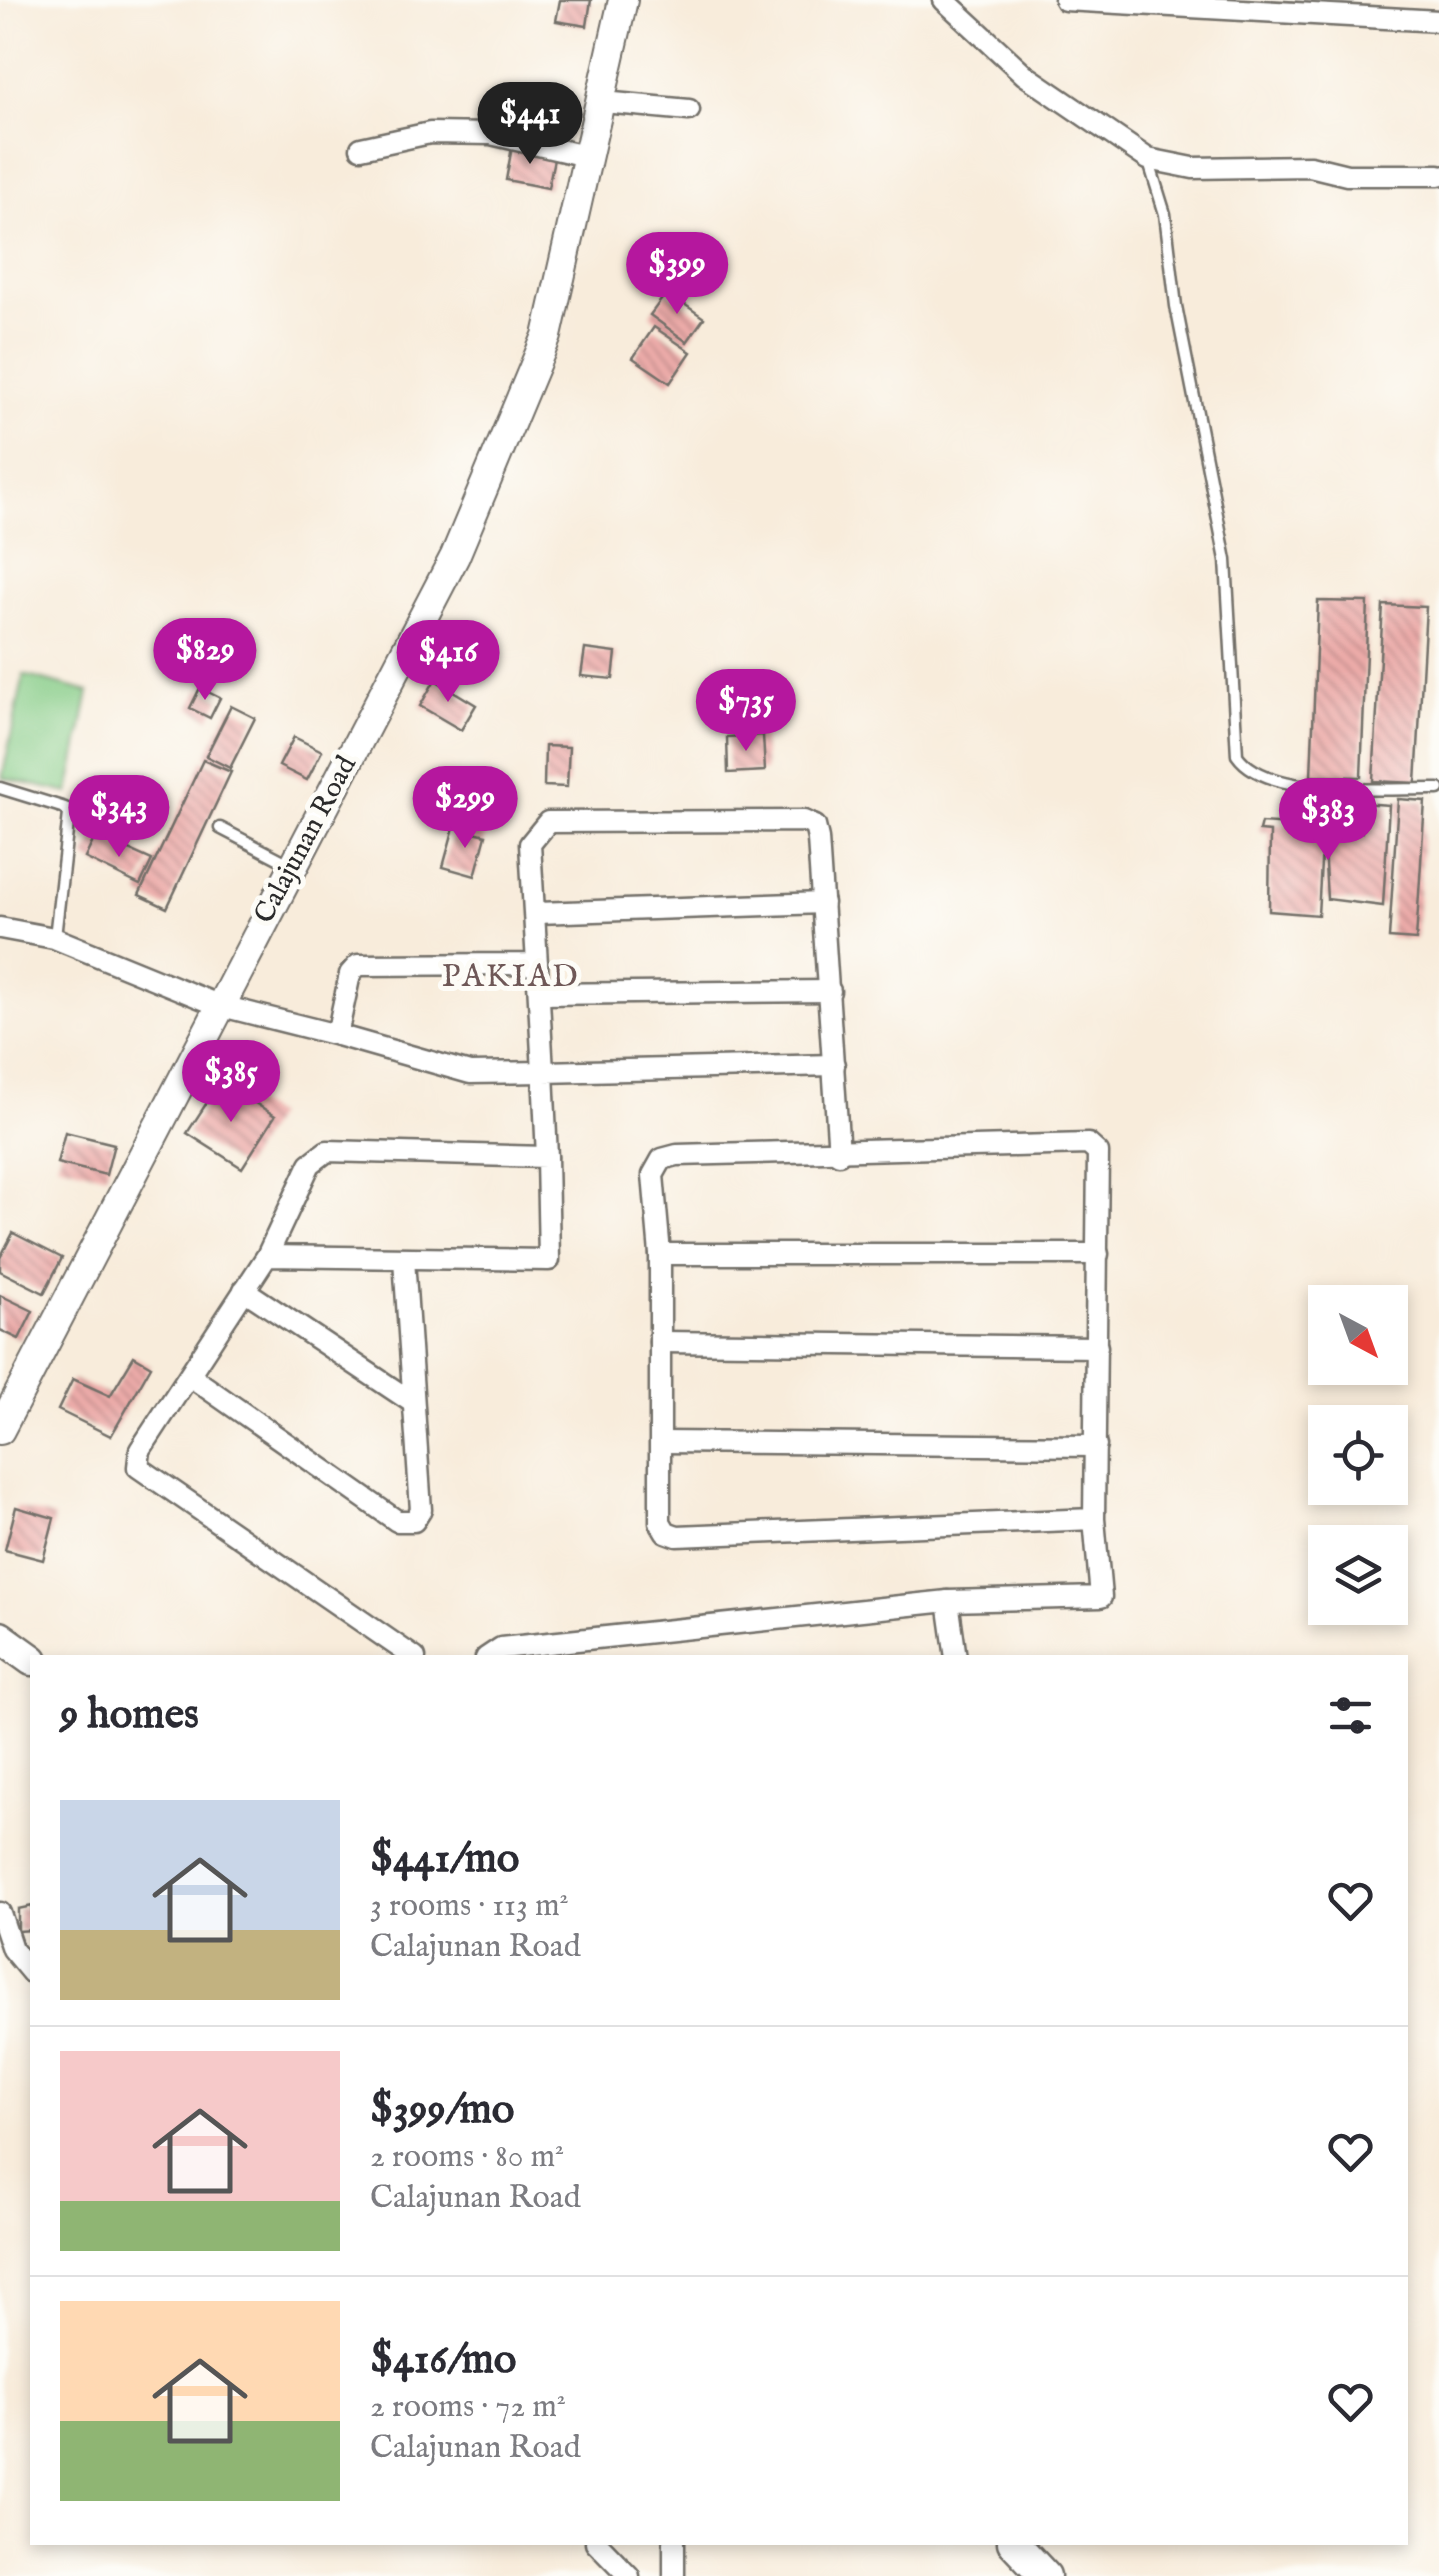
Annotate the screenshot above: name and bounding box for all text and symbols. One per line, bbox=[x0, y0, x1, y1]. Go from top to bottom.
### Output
pin: $441 bbox=[471, 82, 589, 167]
text: $441 bbox=[499, 94, 561, 135]
pin: $399 bbox=[618, 232, 736, 317]
text: $399 bbox=[648, 244, 706, 285]
pin: $829 bbox=[146, 618, 264, 703]
pin: $416 bbox=[389, 620, 507, 705]
text: $829 bbox=[175, 630, 235, 671]
text: $416 bbox=[419, 632, 477, 673]
pin: $735 bbox=[687, 669, 805, 754]
text: $735 bbox=[718, 681, 774, 722]
street label: Calajunan Road bbox=[247, 750, 365, 930]
pin: $299 bbox=[406, 766, 524, 851]
pin: $343 bbox=[60, 775, 178, 860]
text: $299 bbox=[435, 778, 495, 819]
pin: $383 bbox=[1269, 778, 1387, 863]
text: $343 bbox=[90, 787, 148, 828]
text: $383 bbox=[1301, 790, 1355, 831]
district label: PAKIAD bbox=[442, 957, 580, 998]
pin: $385 bbox=[172, 1040, 290, 1125]
text: $385 bbox=[204, 1052, 258, 1093]
north arrow bbox=[1308, 1285, 1408, 1385]
map controls bbox=[1308, 1285, 1408, 1625]
button: locate bbox=[1308, 1405, 1408, 1505]
button: layers bbox=[1308, 1525, 1408, 1625]
icon: filters bbox=[1323, 1688, 1378, 1743]
text: 9 homes bbox=[60, 1689, 199, 1742]
text: $441/mo bbox=[370, 1833, 519, 1886]
icon: home bbox=[140, 1840, 260, 1960]
icon: heart bbox=[1323, 1873, 1378, 1928]
text: 3 rooms · 113 m² bbox=[370, 1886, 569, 1927]
text: Calajunan Road bbox=[370, 1927, 581, 1968]
text: $399/mo bbox=[370, 2084, 514, 2137]
icon: home bbox=[140, 2091, 260, 2211]
icon: heart bbox=[1323, 2124, 1378, 2179]
text: 2 rooms · 80 m² bbox=[370, 2137, 564, 2178]
text: Calajunan Road bbox=[370, 2178, 581, 2219]
text: $416/mo bbox=[370, 2334, 516, 2387]
icon: home bbox=[140, 2341, 260, 2461]
icon: heart bbox=[1323, 2374, 1378, 2429]
text: 2 rooms · 72 m² bbox=[370, 2387, 566, 2428]
text: Calajunan Road bbox=[370, 2428, 581, 2469]

